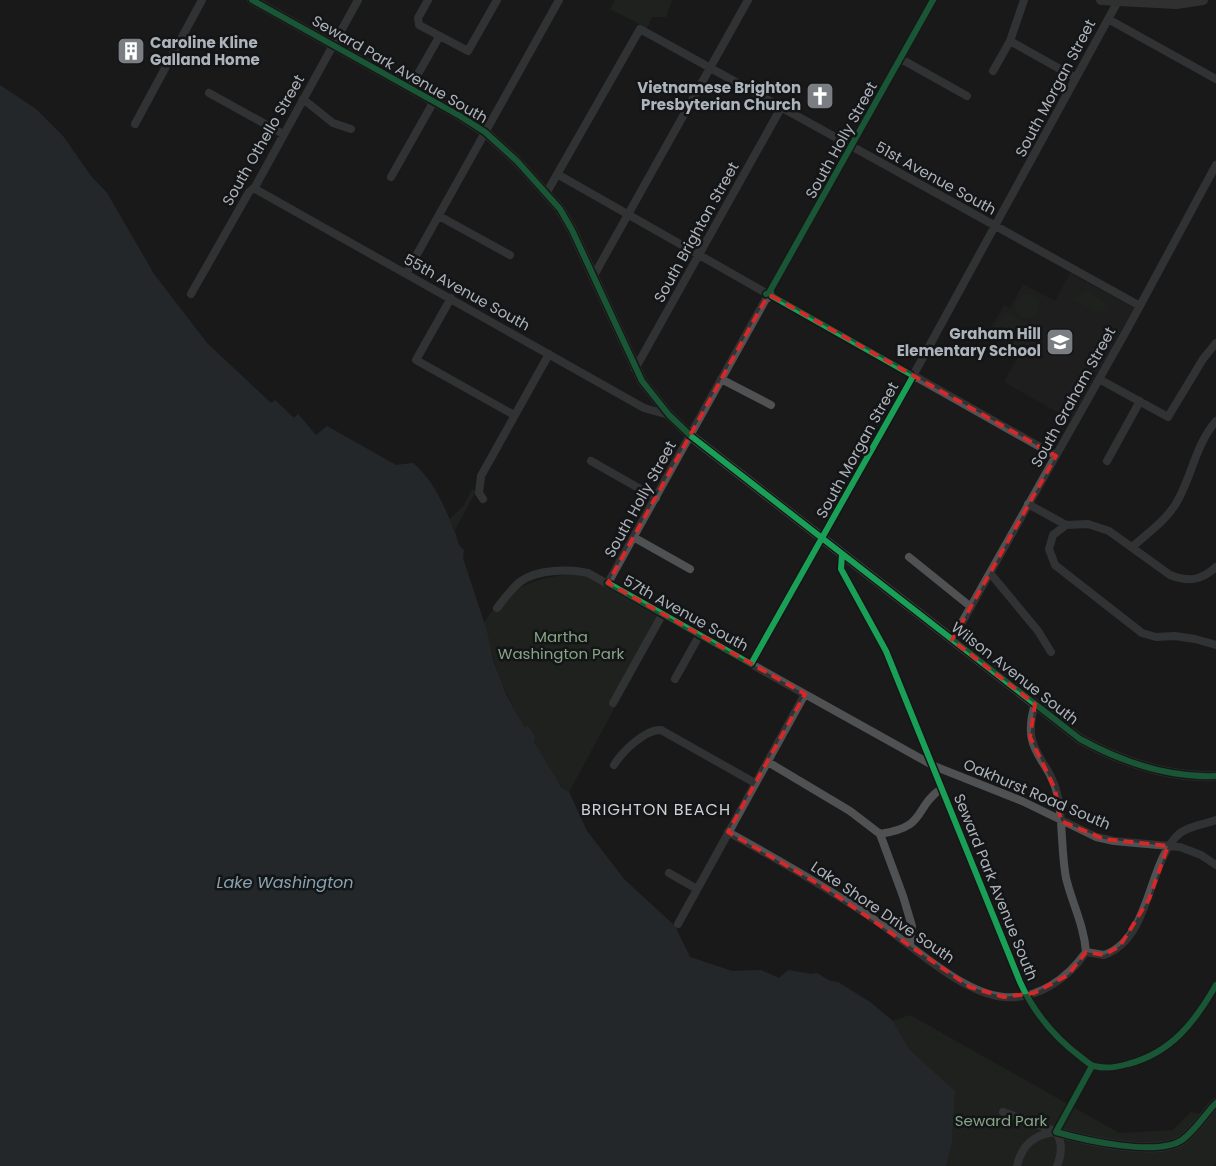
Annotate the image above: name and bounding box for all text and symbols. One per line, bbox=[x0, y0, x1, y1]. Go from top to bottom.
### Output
street label: Seward Park Avenue South bbox=[308, 10, 492, 128]
street label: South Morgan Street bbox=[1010, 16, 1100, 160]
place label: Caroline Kline Galland Home bbox=[150, 32, 260, 70]
building icon: Caroline Kline Galland Home bbox=[116, 36, 146, 66]
street label: South Othello Street bbox=[217, 71, 309, 209]
place label: Vietnamese Brighton Presbyterian Church bbox=[637, 77, 801, 115]
street label: South Holly Street bbox=[800, 78, 882, 202]
church icon: Vietnamese Brighton Presbyterian Church bbox=[805, 81, 835, 111]
street label: 51st Avenue South bbox=[872, 136, 1000, 220]
street label: South Brighton Street bbox=[649, 158, 743, 306]
street label: 55th Avenue South bbox=[400, 249, 534, 335]
place label: Graham Hill Elementary School bbox=[897, 323, 1041, 361]
street label: South Graham Street bbox=[1026, 323, 1120, 471]
school or university icon: Graham Hill Elementary School bbox=[1045, 327, 1075, 357]
street label: South Morgan Street bbox=[811, 378, 903, 522]
street label: South Holly Street bbox=[599, 437, 681, 561]
street label: 57th Avenue South bbox=[620, 570, 752, 656]
street label: Wilson Avenue South bbox=[947, 617, 1083, 729]
park label: Martha Washington Park bbox=[498, 626, 624, 664]
street label: Oakhurst Road South bbox=[960, 754, 1114, 834]
street label: Seward Park Avenue South bbox=[949, 790, 1043, 984]
district label: BRIGHTON BEACH bbox=[581, 798, 731, 821]
street label: Lake Shore Drive South bbox=[807, 856, 959, 968]
water label: Lake Washington bbox=[217, 871, 353, 894]
park label: Seward Park bbox=[955, 1110, 1047, 1131]

